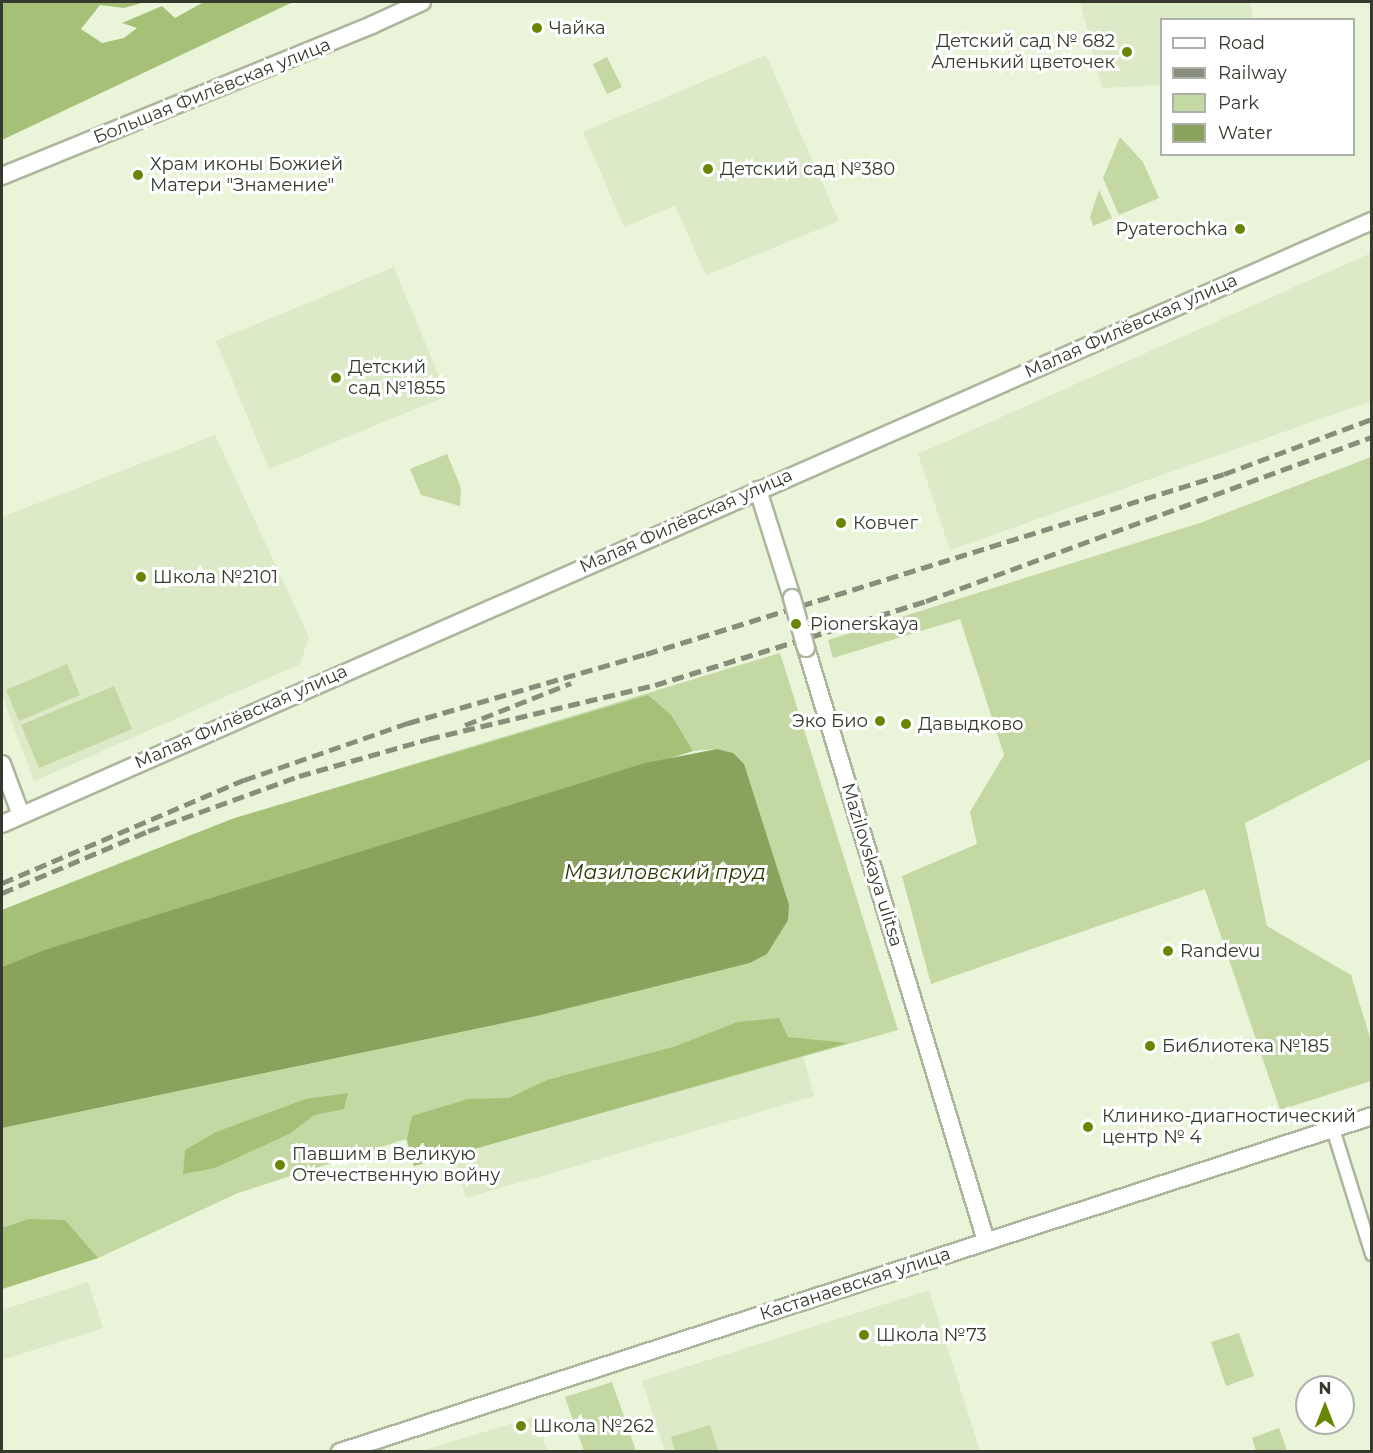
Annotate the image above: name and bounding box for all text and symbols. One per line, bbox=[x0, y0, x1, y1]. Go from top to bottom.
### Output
place label: Чайка bbox=[549, 17, 606, 39]
legend bbox=[1160, 18, 1355, 156]
marker: Чайка bbox=[530, 21, 544, 35]
place label: Детский сад № 682 Аленький цветочек bbox=[931, 31, 1115, 74]
text: Road bbox=[1218, 32, 1265, 54]
street label: Большая Филёвская улица bbox=[90, 33, 334, 149]
marker: Детский сад № 682 Аленький цветочек bbox=[1120, 45, 1134, 59]
text: Railway bbox=[1218, 62, 1287, 84]
text: Park bbox=[1218, 92, 1259, 114]
text: Water bbox=[1218, 122, 1273, 144]
place label: Храм иконы Божией Матери "Знамение" bbox=[150, 154, 343, 196]
place label: Детский сад №380 bbox=[720, 158, 895, 180]
marker: Детский сад №380 bbox=[701, 162, 715, 176]
marker: Храм иконы Божией Матери "Знамение" bbox=[131, 168, 145, 182]
place label: Pyaterochka bbox=[1116, 218, 1228, 240]
marker: Pyaterochka bbox=[1233, 222, 1247, 236]
street label: Малая Филёвская улица bbox=[1021, 269, 1241, 383]
place label: Детский сад №1855 bbox=[348, 357, 445, 400]
marker: Детский сад №1855 bbox=[329, 371, 343, 385]
street label: Малая Филёвская улица bbox=[576, 464, 796, 578]
place label: Ковчег bbox=[853, 512, 918, 534]
marker: Ковчег bbox=[834, 516, 848, 530]
place label: Школа №2101 bbox=[153, 566, 278, 588]
marker: Школа №2101 bbox=[134, 570, 148, 584]
place label: Pionerskaya bbox=[810, 613, 919, 635]
marker: Pionerskaya bbox=[787, 615, 805, 633]
street label: Малая Филёвская улица bbox=[131, 660, 351, 774]
place label: Эко Био bbox=[792, 710, 868, 732]
place label: Давыдково bbox=[918, 713, 1024, 735]
marker: Эко Био bbox=[873, 714, 887, 728]
marker: Давыдково bbox=[899, 717, 913, 731]
street label: Mazilovskaya ulitsa bbox=[837, 781, 907, 949]
water label: Мазиловский пруд bbox=[564, 860, 766, 884]
place label: Randevu bbox=[1180, 940, 1260, 962]
marker: Randevu bbox=[1161, 944, 1175, 958]
place label: Библиотека №185 bbox=[1162, 1035, 1329, 1057]
marker: Библиотека №185 bbox=[1143, 1039, 1157, 1053]
place label: Клинико-диагностический центр № 4 bbox=[1102, 1106, 1356, 1148]
marker: Клинико-диагностический центр № 4 bbox=[1079, 1118, 1097, 1136]
place label: Павшим в Великую Отечественную войну bbox=[292, 1144, 500, 1186]
marker: Павшим в Великую Отечественную войну bbox=[273, 1158, 287, 1172]
street label: Кастанаевская улица bbox=[757, 1243, 953, 1325]
place label: Школа №73 bbox=[876, 1324, 987, 1346]
marker: Школа №73 bbox=[857, 1328, 871, 1342]
north arrow bbox=[1295, 1375, 1355, 1435]
text: N bbox=[1319, 1379, 1331, 1398]
place label: Школа №262 bbox=[533, 1415, 654, 1437]
marker: Школа №262 bbox=[514, 1419, 528, 1433]

